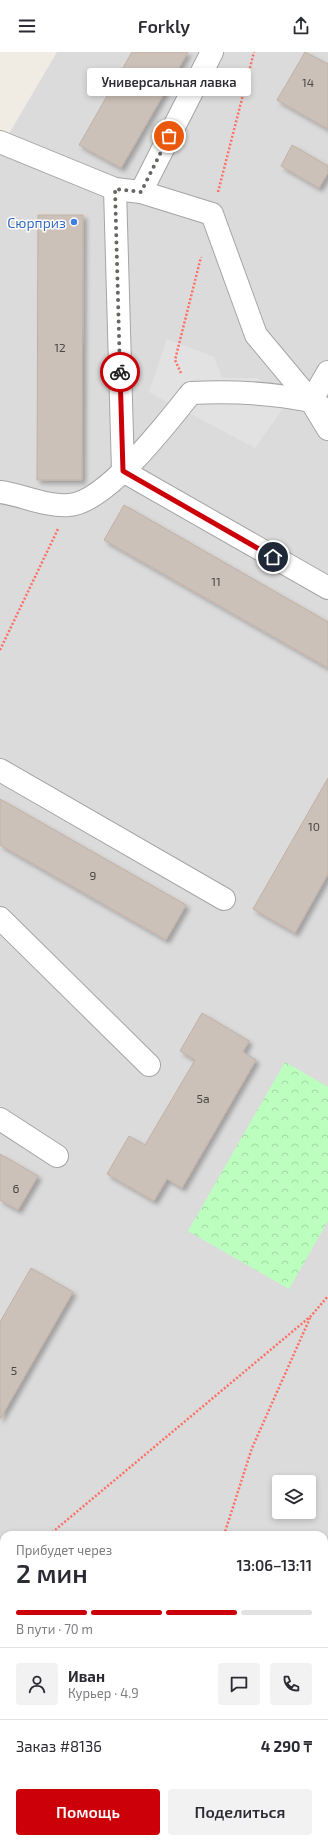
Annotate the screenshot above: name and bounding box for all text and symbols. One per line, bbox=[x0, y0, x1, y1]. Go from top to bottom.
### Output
icon: menu bbox=[16, 15, 38, 37]
text: Forkly bbox=[138, 15, 190, 37]
icon: share bbox=[290, 15, 312, 37]
callout: Универсальная лавка bbox=[87, 68, 251, 96]
text: Универсальная лавка bbox=[101, 74, 237, 90]
house number: 14 bbox=[302, 75, 314, 89]
pin bbox=[152, 119, 186, 153]
icon: bag bbox=[158, 125, 180, 147]
place label: Сюрприз bbox=[7, 214, 66, 231]
marker: Сюрприз bbox=[69, 217, 79, 227]
house number: 12 bbox=[54, 340, 66, 354]
courier bbox=[100, 352, 140, 392]
icon: bike bbox=[109, 361, 131, 383]
pin bbox=[256, 540, 290, 574]
icon: home bbox=[262, 546, 284, 568]
house number: 11 bbox=[211, 574, 221, 588]
house number: 10 bbox=[308, 819, 320, 833]
house number: 9 bbox=[90, 868, 97, 882]
house number: 5а bbox=[196, 1091, 210, 1105]
house number: 6 bbox=[13, 1181, 20, 1195]
house number: 5 bbox=[11, 1363, 17, 1377]
map controls bbox=[272, 1475, 316, 1519]
button: layers bbox=[272, 1475, 316, 1519]
text: Прибудет через bbox=[16, 1542, 112, 1558]
text: 13:06–13:11 bbox=[236, 1556, 312, 1574]
text: 2 мин bbox=[16, 1557, 88, 1588]
text: В пути · 70 m bbox=[16, 1621, 93, 1637]
button: person bbox=[16, 1663, 58, 1705]
button: chat bbox=[218, 1663, 260, 1705]
button: phone bbox=[270, 1663, 312, 1705]
text: Иван bbox=[68, 1667, 105, 1685]
text: Курьер · 4.9 bbox=[68, 1685, 139, 1701]
text: Заказ #8136 bbox=[16, 1737, 102, 1755]
text: 4 290 ₸ bbox=[261, 1737, 312, 1755]
button: Помощь bbox=[16, 1789, 160, 1835]
button: Поделиться bbox=[168, 1789, 312, 1835]

